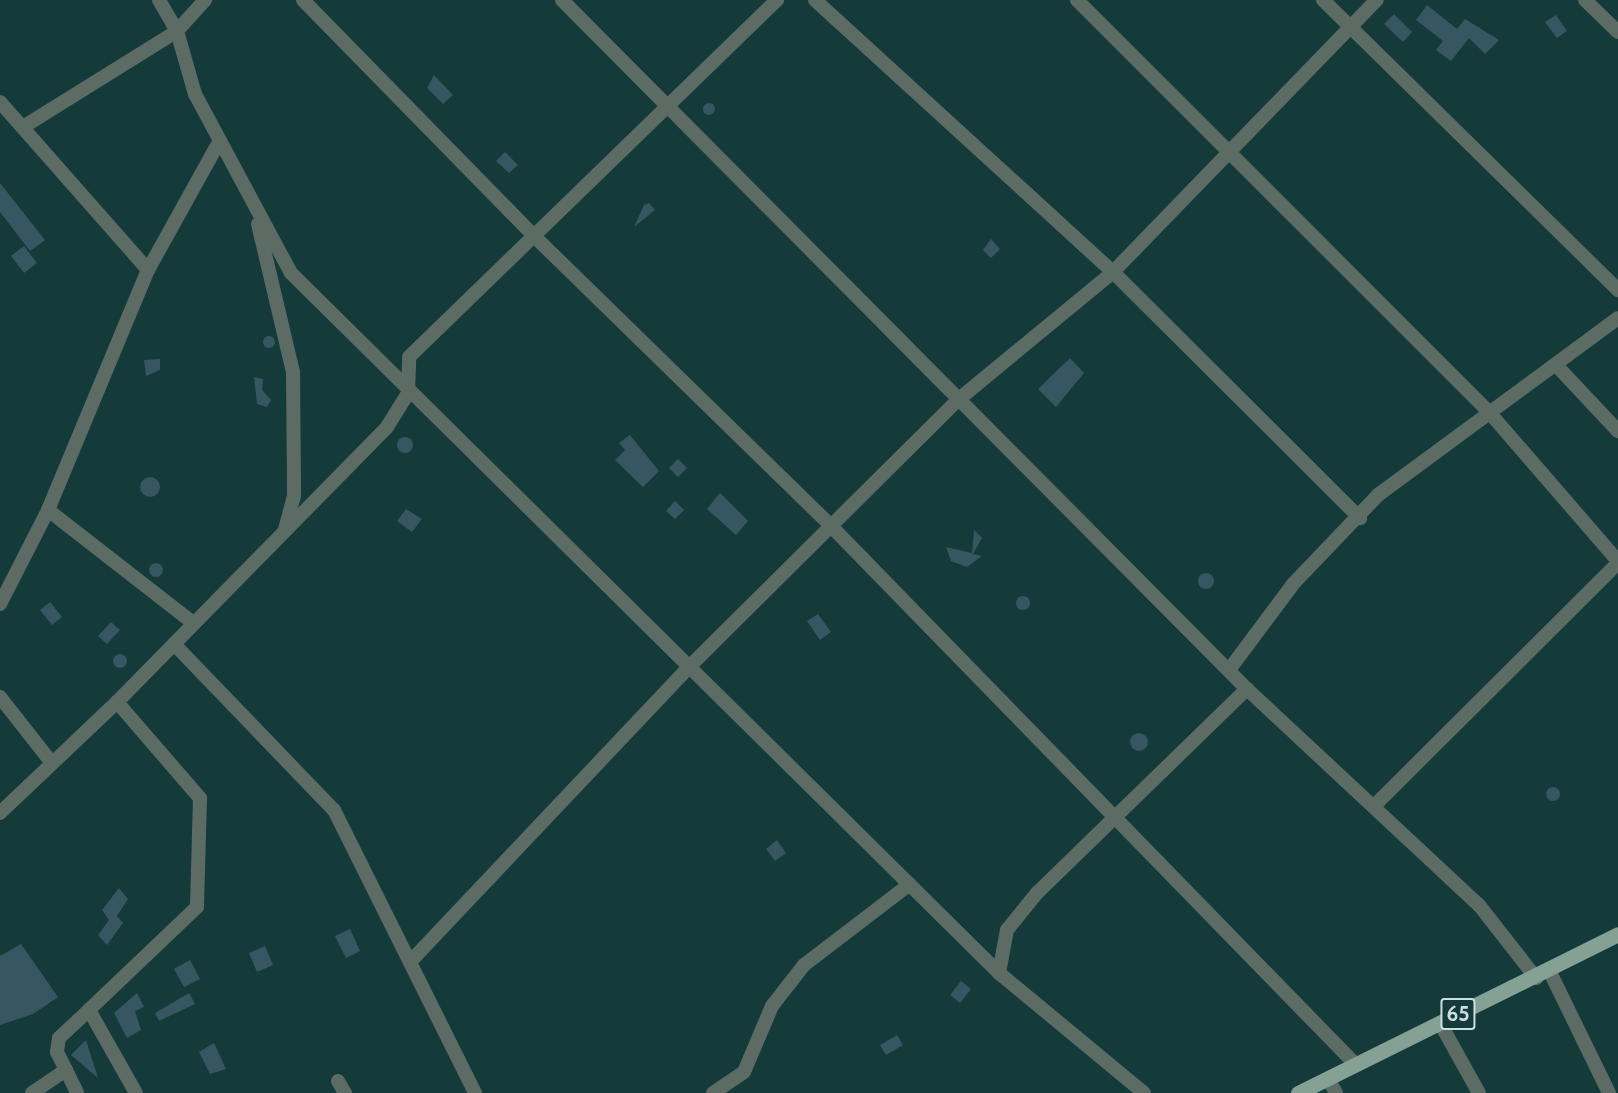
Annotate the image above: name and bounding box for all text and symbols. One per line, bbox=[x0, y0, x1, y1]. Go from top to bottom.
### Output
road number: 65 bbox=[1440, 996, 1476, 1032]

